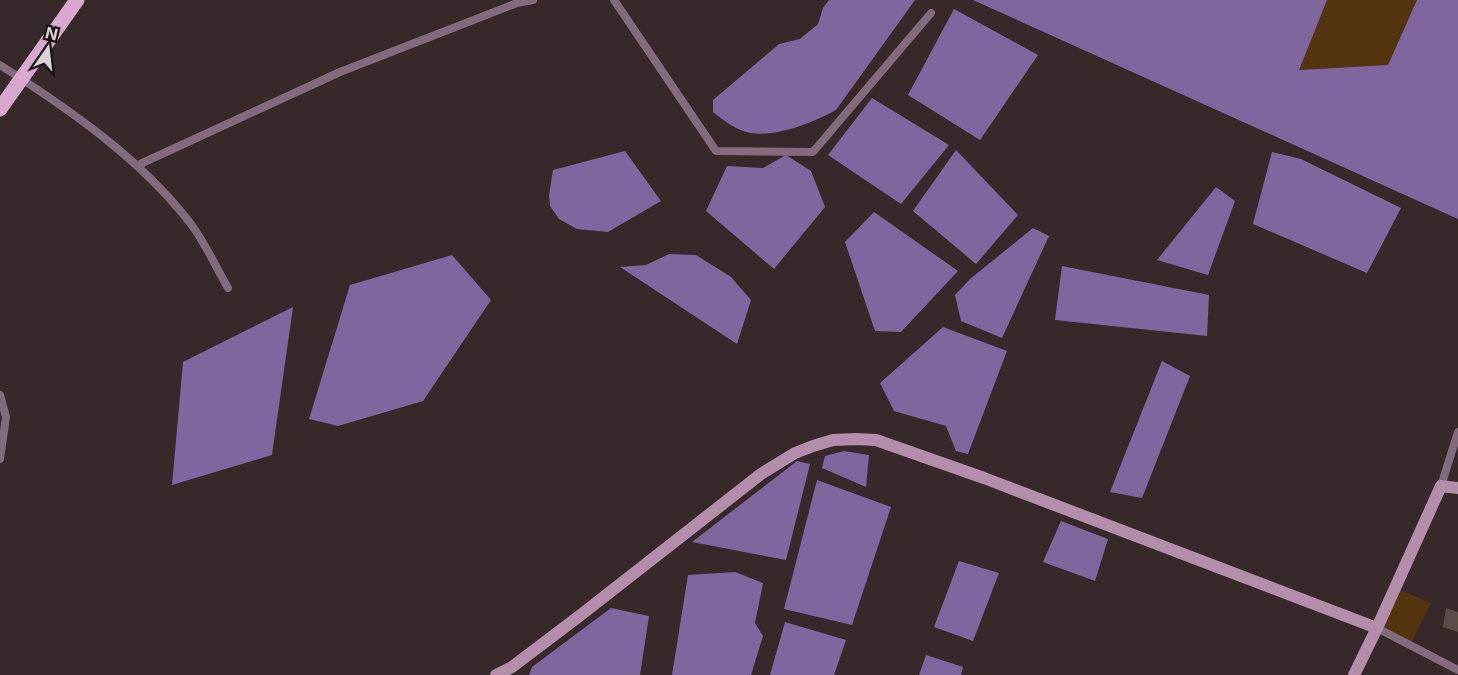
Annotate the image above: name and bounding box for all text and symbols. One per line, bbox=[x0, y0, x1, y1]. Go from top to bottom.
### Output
north arrow bbox=[18, 18, 78, 78]
text: N bbox=[43, 22, 60, 45]

